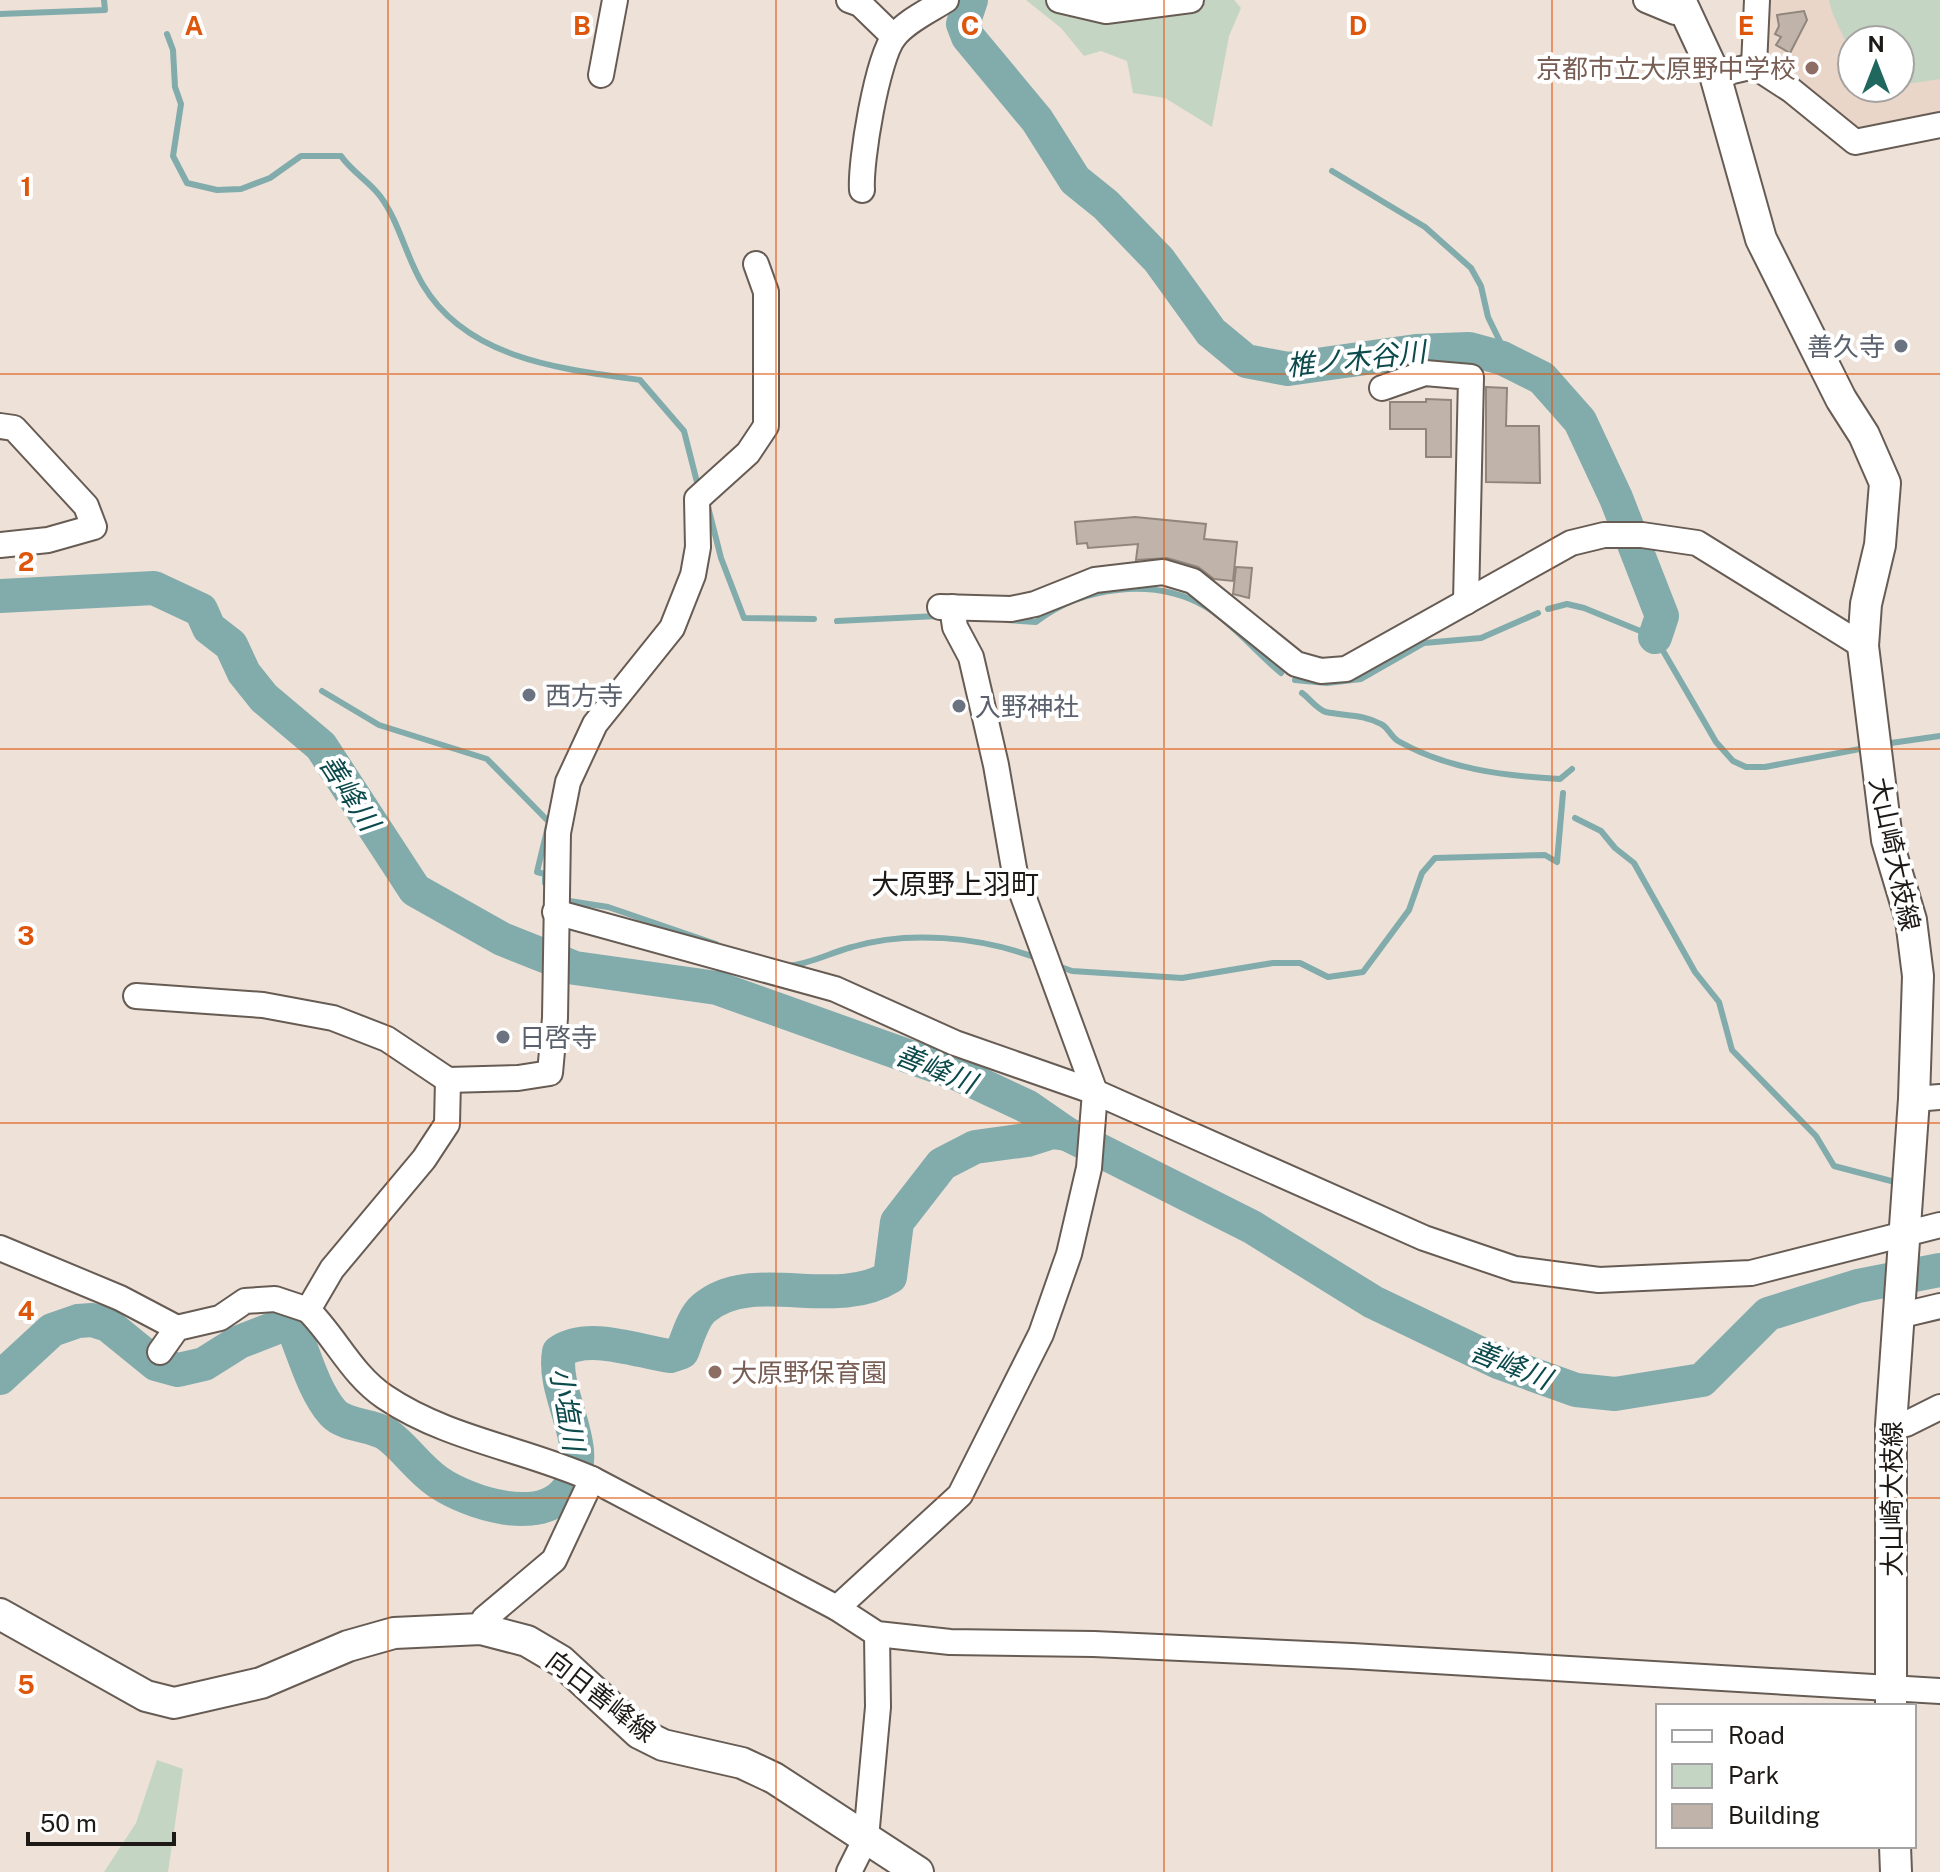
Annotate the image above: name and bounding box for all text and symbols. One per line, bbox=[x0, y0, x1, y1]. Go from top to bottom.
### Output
text: A bbox=[185, 10, 204, 41]
text: B bbox=[573, 10, 591, 41]
text: C bbox=[961, 10, 979, 41]
text: D bbox=[1349, 10, 1367, 41]
text: E bbox=[1738, 10, 1754, 41]
north arrow bbox=[1836, 24, 1916, 104]
text: N bbox=[1867, 31, 1885, 57]
place label: 京都市立大原野中学校 bbox=[1536, 53, 1796, 84]
marker: 京都市立大原野中学校 bbox=[1803, 59, 1821, 77]
text: 1 bbox=[20, 171, 32, 202]
place label: 善久寺 bbox=[1807, 331, 1885, 362]
water label: 椎ノ木谷川 bbox=[1285, 334, 1430, 382]
marker: 善久寺 bbox=[1892, 337, 1910, 355]
text: 2 bbox=[18, 546, 34, 577]
place label: 西方寺 bbox=[545, 680, 623, 711]
marker: 西方寺 bbox=[520, 686, 538, 704]
place label: 入野神社 bbox=[975, 691, 1079, 722]
marker: 入野神社 bbox=[950, 697, 968, 715]
water label: 善峰川 bbox=[313, 748, 388, 839]
street label: 大山崎大枝線 bbox=[1864, 774, 1926, 934]
district label: 大原野上羽町 bbox=[871, 867, 1039, 900]
text: 3 bbox=[17, 920, 35, 951]
place label: 日啓寺 bbox=[519, 1022, 597, 1053]
marker: 日啓寺 bbox=[494, 1028, 512, 1046]
water label: 善峰川 bbox=[891, 1037, 984, 1100]
text: 4 bbox=[17, 1295, 35, 1326]
water label: 善峰川 bbox=[1466, 1333, 1559, 1396]
place label: 大原野保育園 bbox=[731, 1357, 887, 1388]
marker: 大原野保育園 bbox=[706, 1363, 724, 1381]
water label: 小塩川 bbox=[544, 1365, 592, 1456]
street label: 大山崎大枝線 bbox=[1876, 1421, 1907, 1577]
street label: 向日善峰線 bbox=[540, 1644, 662, 1748]
text: 5 bbox=[17, 1669, 35, 1700]
legend bbox=[1656, 1704, 1916, 1848]
text: Road bbox=[1728, 1721, 1785, 1749]
text: Park bbox=[1728, 1761, 1779, 1789]
scale bar bbox=[28, 1796, 174, 1846]
text: Building bbox=[1728, 1801, 1820, 1829]
text: 50 m bbox=[40, 1809, 97, 1837]

